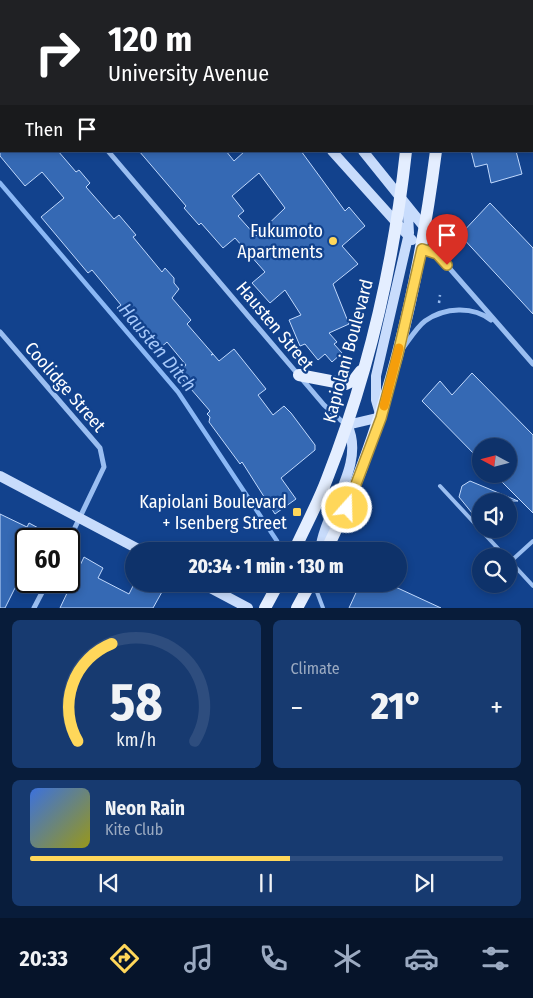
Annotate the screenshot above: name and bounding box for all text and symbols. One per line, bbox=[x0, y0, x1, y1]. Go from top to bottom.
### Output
text: 120 m bbox=[108, 18, 192, 60]
icon: right bbox=[25, 20, 90, 85]
text: University Avenue bbox=[108, 60, 269, 87]
icon: arrive bbox=[73, 115, 101, 143]
text: Then bbox=[25, 118, 63, 141]
pin bbox=[426, 214, 468, 265]
place label: Fukumoto Apartments bbox=[237, 220, 323, 263]
icon: arrive bbox=[433, 221, 461, 249]
marker: Fukumoto Apartments bbox=[327, 235, 339, 247]
street label: Hausten Street bbox=[231, 277, 319, 375]
street label: Kapiolani Boulevard bbox=[318, 277, 378, 425]
water label: Hausten Ditch bbox=[114, 299, 201, 396]
street label: Coolidge Street bbox=[20, 337, 110, 437]
north arrow bbox=[472, 438, 518, 482]
map controls bbox=[472, 438, 517, 593]
position arrow bbox=[320, 481, 372, 533]
place label: Kapiolani Boulevard + Isenberg Street bbox=[139, 491, 287, 534]
button: sound bbox=[472, 493, 517, 538]
marker: Kapiolani Boulevard + Isenberg Street bbox=[291, 506, 303, 518]
speed limit sign: 60 bbox=[15, 528, 80, 593]
button: search bbox=[472, 548, 517, 593]
text: 20:34 · 1 min · 130 m bbox=[189, 555, 343, 578]
text: Climate bbox=[291, 659, 340, 678]
text: 58 bbox=[110, 671, 163, 734]
text: 21° bbox=[371, 683, 422, 729]
text: − bbox=[291, 691, 303, 724]
text: + bbox=[490, 691, 503, 724]
text: km/h bbox=[116, 729, 156, 751]
text: Neon Rain bbox=[105, 797, 185, 820]
text: Kite Club bbox=[105, 820, 163, 839]
icon: previous bbox=[95, 869, 123, 897]
icon: pause bbox=[252, 869, 280, 897]
icon: next bbox=[410, 869, 438, 897]
icon: directions bbox=[107, 941, 142, 976]
icon: music bbox=[181, 941, 216, 976]
icon: phone bbox=[256, 941, 291, 976]
icon: climate bbox=[330, 941, 365, 976]
icon: car bbox=[404, 941, 439, 976]
icon: filters bbox=[478, 941, 513, 976]
text: 20:33 bbox=[20, 945, 68, 972]

